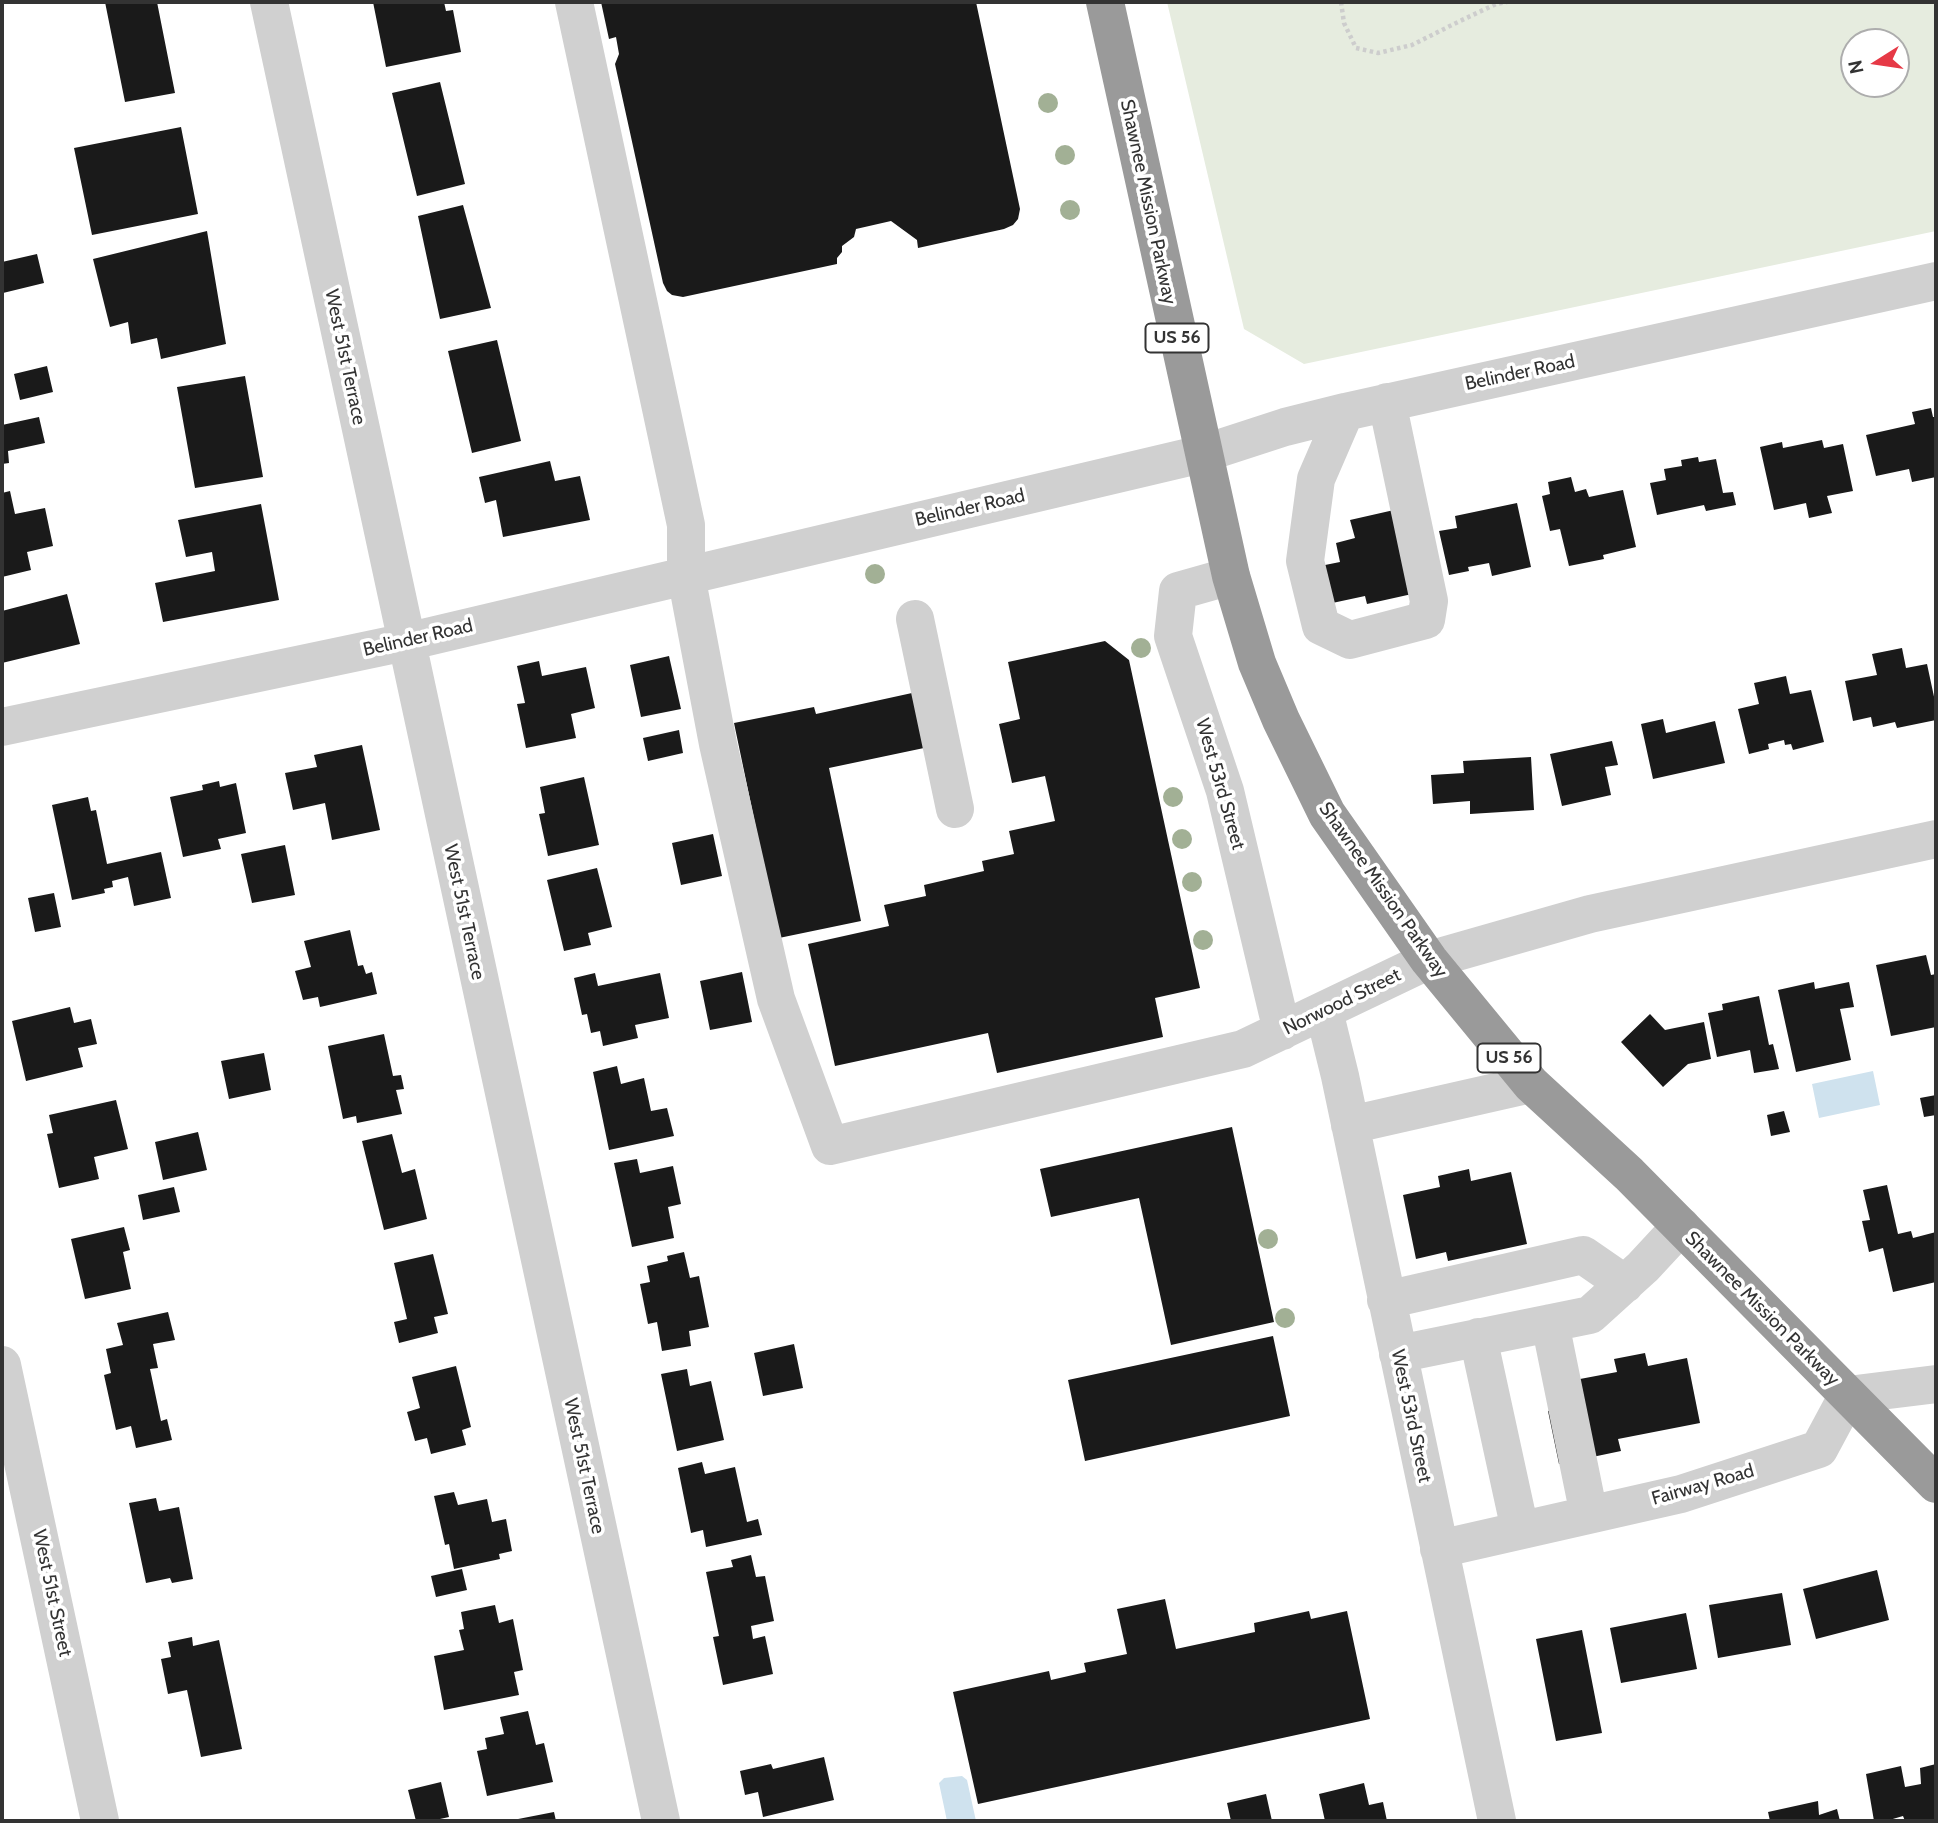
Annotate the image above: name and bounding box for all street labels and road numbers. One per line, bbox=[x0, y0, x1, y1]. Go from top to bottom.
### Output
street label: Shawnee Mission Parkway bbox=[1115, 97, 1181, 307]
street label: West 51st Terrace bbox=[319, 287, 371, 427]
road number: US 56 bbox=[1146, 324, 1208, 352]
street label: Belinder Road bbox=[1463, 350, 1577, 396]
street label: Belinder Road bbox=[913, 484, 1027, 532]
street label: Belinder Road bbox=[361, 614, 475, 662]
street label: West 53rd Street bbox=[1190, 716, 1250, 852]
street label: Shawnee Mission Parkway bbox=[1314, 798, 1452, 982]
street label: West 51st Terrace bbox=[438, 842, 490, 982]
street label: Norwood Street bbox=[1280, 964, 1404, 1040]
road number: US 56 bbox=[1478, 1044, 1540, 1072]
street label: Shawnee Mission Parkway bbox=[1680, 1227, 1844, 1391]
street label: West 53rd Street bbox=[1386, 1347, 1436, 1485]
street label: West 51st Terrace bbox=[558, 1396, 610, 1536]
street label: Fairway Road bbox=[1649, 1459, 1757, 1511]
street label: West 51st Street bbox=[27, 1527, 77, 1659]

